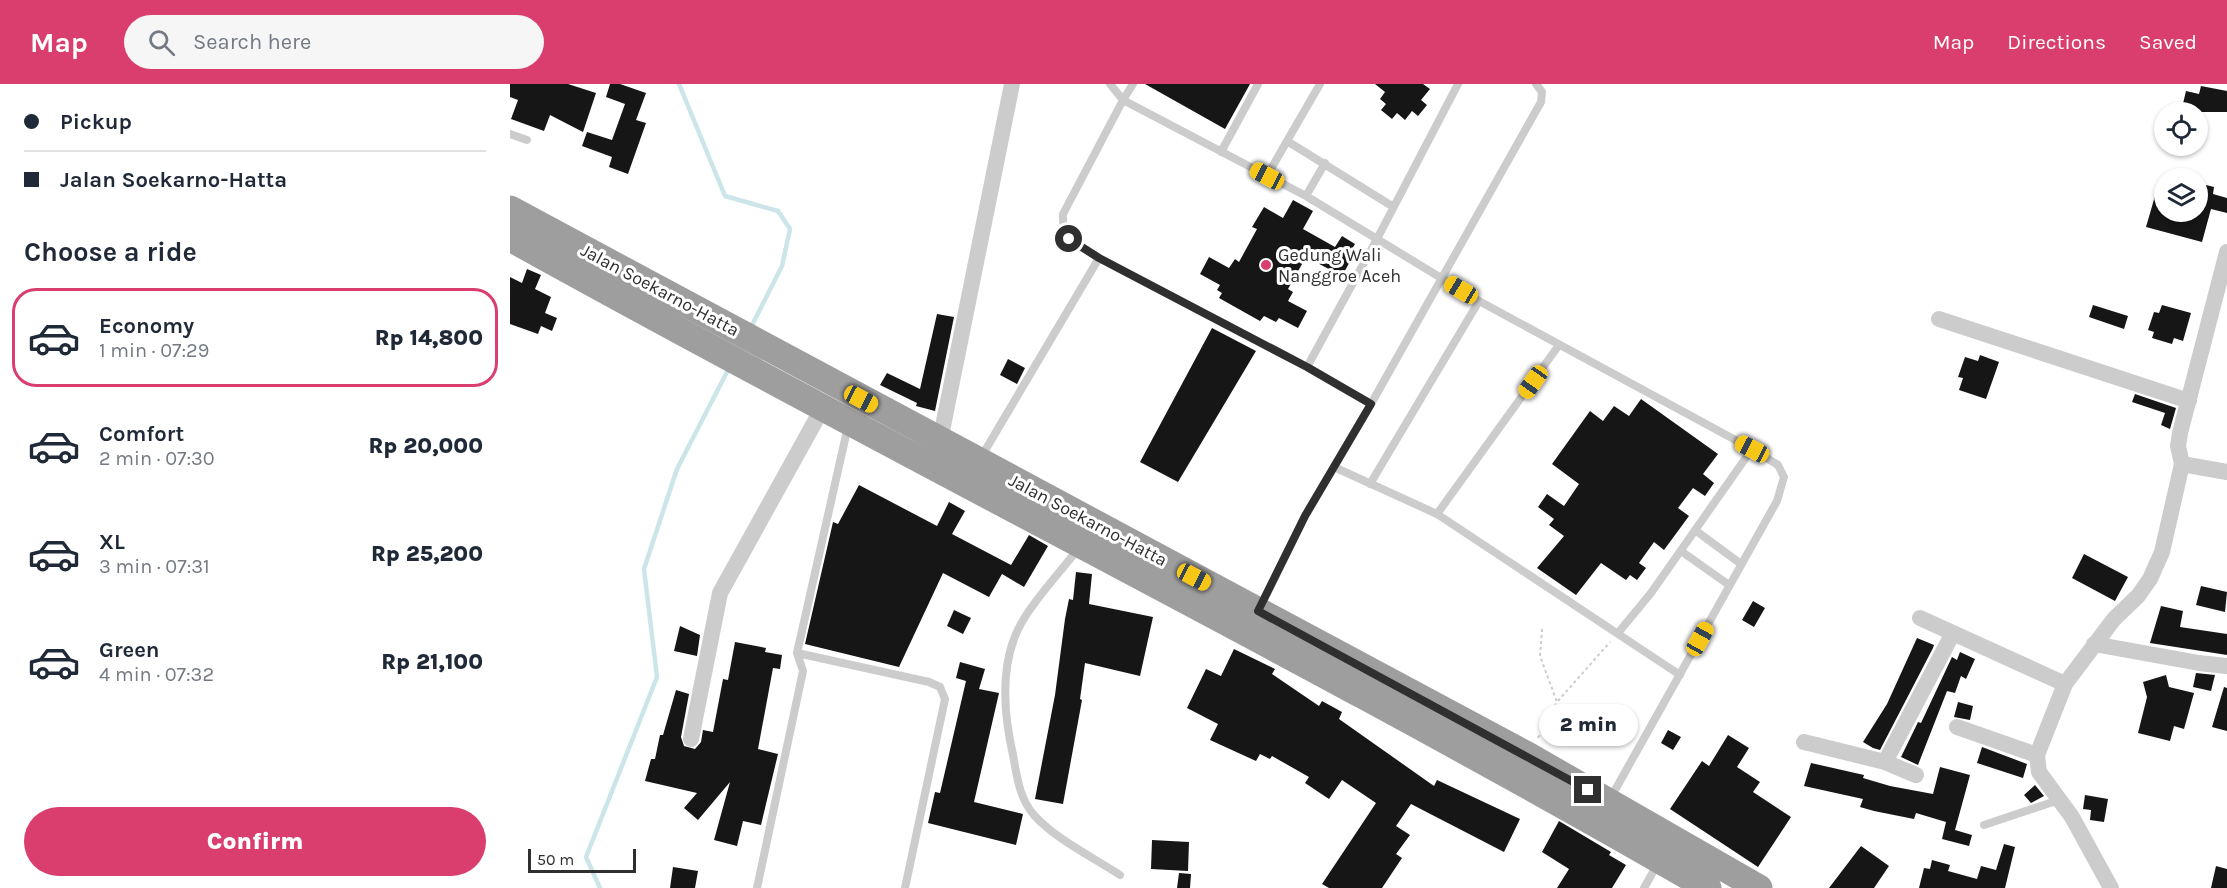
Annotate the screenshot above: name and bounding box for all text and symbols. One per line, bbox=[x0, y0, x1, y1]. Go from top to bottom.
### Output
search box bbox=[124, 15, 544, 69]
text: Map bbox=[30, 26, 88, 59]
icon: search bbox=[145, 26, 178, 59]
text: Search here bbox=[193, 29, 311, 55]
text: Map bbox=[1933, 30, 1974, 54]
text: Directions bbox=[2007, 30, 2106, 54]
text: Saved bbox=[2139, 30, 2197, 54]
map controls bbox=[2154, 102, 2208, 222]
button: locate bbox=[2154, 102, 2208, 156]
text: Pickup bbox=[60, 109, 132, 135]
car bbox=[1247, 160, 1287, 192]
text: Jalan Soekarno-Hatta bbox=[60, 167, 287, 193]
button: layers bbox=[2154, 168, 2208, 222]
route start bbox=[1055, 225, 1082, 252]
text: Choose a ride bbox=[24, 236, 197, 268]
street label: Jalan Soekarno-Hatta bbox=[577, 239, 743, 341]
place label: Gedung Wali Nanggroe Aceh bbox=[1278, 244, 1401, 287]
marker: Gedung Wali Nanggroe Aceh bbox=[1259, 258, 1273, 272]
car bbox=[1441, 273, 1481, 307]
icon: car bbox=[27, 311, 81, 365]
text: Economy bbox=[99, 313, 194, 339]
text: Rp 14,800 bbox=[375, 325, 483, 351]
text: 1 min · 07:29 bbox=[99, 339, 209, 362]
car bbox=[1515, 362, 1551, 402]
car bbox=[841, 383, 881, 415]
icon: car bbox=[27, 419, 81, 473]
text: Comfort bbox=[99, 421, 184, 447]
text: Rp 20,000 bbox=[368, 433, 483, 459]
car bbox=[1732, 433, 1772, 465]
text: 2 min · 07:30 bbox=[99, 447, 215, 470]
street label: Jalan Soekarno-Hatta bbox=[1005, 469, 1171, 571]
icon: car bbox=[27, 527, 81, 581]
text: XL bbox=[99, 529, 125, 555]
text: Rp 25,200 bbox=[371, 541, 483, 567]
text: 3 min · 07:31 bbox=[99, 555, 210, 578]
car bbox=[1174, 561, 1214, 593]
car bbox=[1683, 619, 1717, 659]
icon: car bbox=[27, 635, 81, 689]
text: Green bbox=[99, 637, 160, 663]
text: Rp 21,100 bbox=[381, 649, 483, 675]
text: 4 min · 07:32 bbox=[99, 663, 214, 686]
callout: 2 min bbox=[1538, 703, 1638, 745]
text: 2 min bbox=[1560, 713, 1617, 736]
route end bbox=[1574, 776, 1601, 803]
button: Confirm bbox=[24, 807, 486, 876]
scale bar bbox=[528, 846, 636, 874]
text: 50 m bbox=[537, 850, 574, 869]

